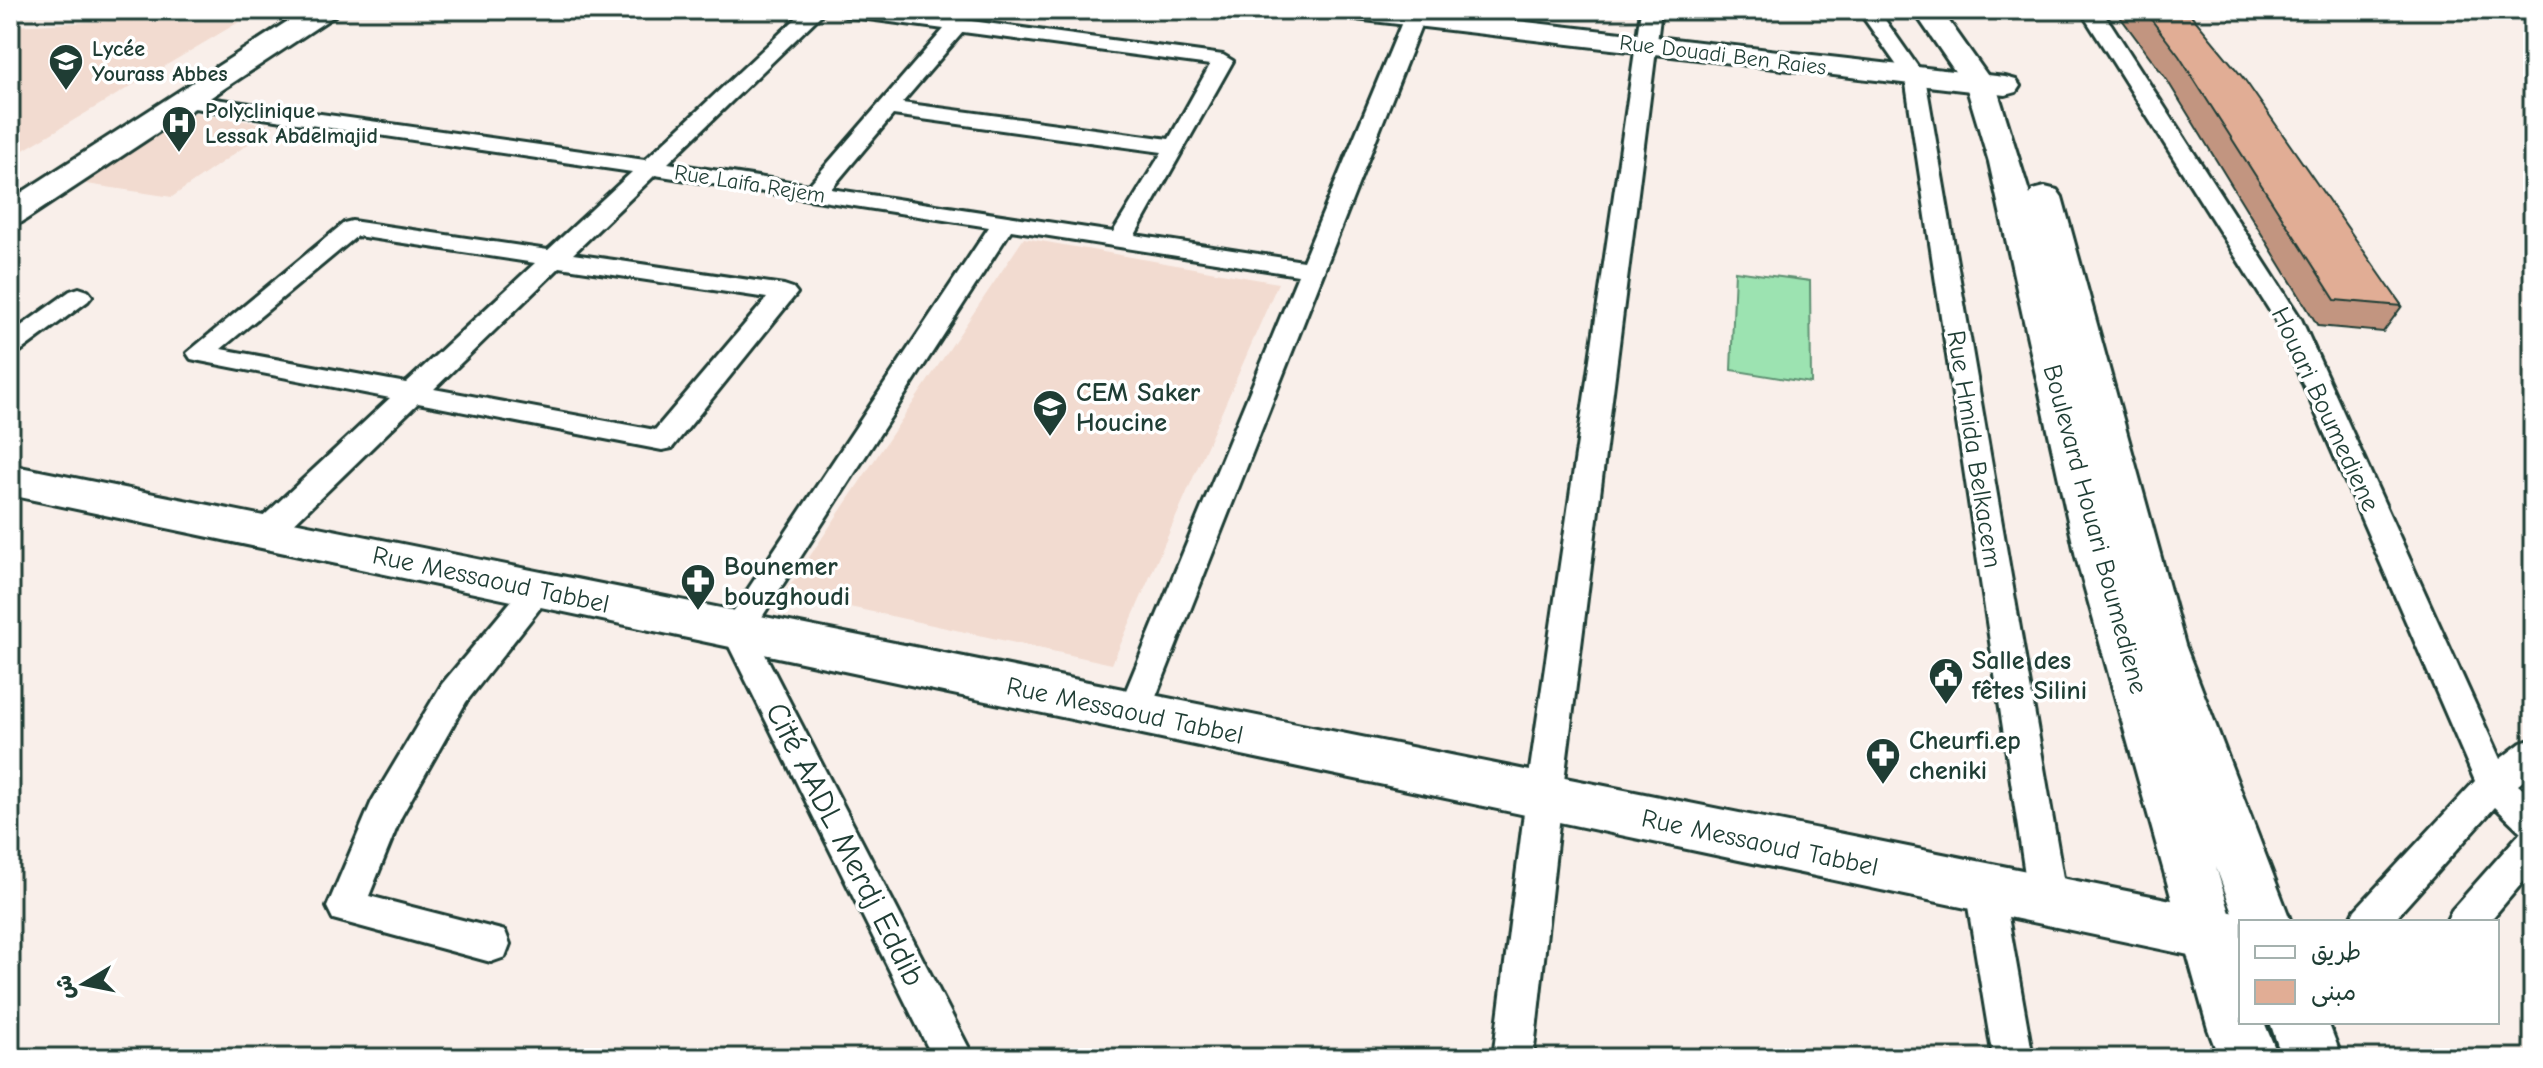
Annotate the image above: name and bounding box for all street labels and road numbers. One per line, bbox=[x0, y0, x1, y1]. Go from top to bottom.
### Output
street label: Rue Douadi Ben Raies bbox=[1618, 29, 1828, 81]
street label: Rue Laifa Rejem bbox=[673, 159, 827, 209]
street label: Houari Boumediene bbox=[2265, 302, 2386, 516]
street label: Rue Hmida Belkacem bbox=[1940, 328, 2008, 570]
street label: Boulevard Houari Boumediene bbox=[2037, 361, 2153, 697]
street label: Rue Messaoud Tabbel bbox=[370, 540, 612, 620]
street label: Rue Messaoud Tabbel bbox=[1004, 671, 1246, 751]
street label: Cité AADL Merdj Eddib bbox=[758, 696, 933, 992]
street label: Rue Messaoud Tabbel bbox=[1639, 803, 1881, 883]

